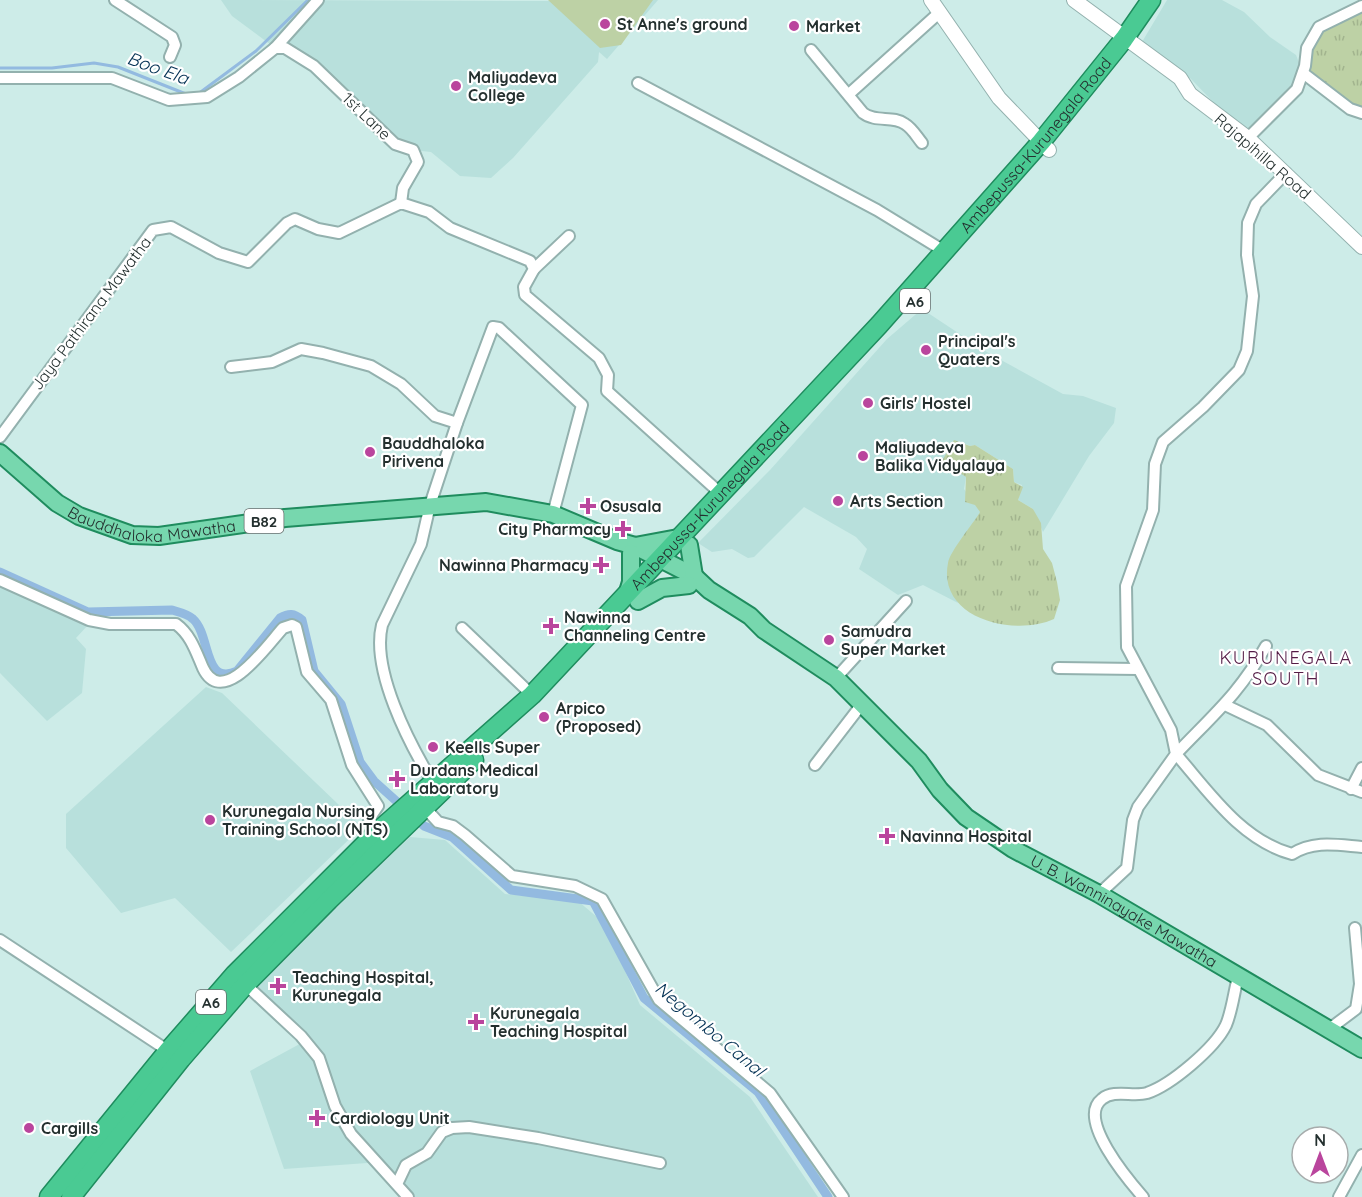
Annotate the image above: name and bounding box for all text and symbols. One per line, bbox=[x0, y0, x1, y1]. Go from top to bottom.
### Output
place label: St Anne's ground bbox=[617, 14, 748, 34]
place label: Market bbox=[806, 16, 861, 36]
marker: St Anne's ground bbox=[598, 17, 612, 31]
marker: Market bbox=[787, 19, 801, 33]
water label: Boo Ela bbox=[124, 46, 193, 90]
street label: Ambepussa-Kurunegala Road bbox=[955, 53, 1115, 237]
place label: Maliyadeva College bbox=[468, 67, 557, 105]
marker: Maliyadeva College bbox=[449, 79, 463, 93]
street label: 1st Lane bbox=[339, 88, 395, 144]
street label: Rajapihilla Road bbox=[1211, 109, 1315, 203]
street label: Jaya Pathirana Mawatha bbox=[27, 232, 155, 394]
road number: A6 bbox=[900, 289, 930, 313]
place label: Principal's Quaters bbox=[938, 331, 1016, 369]
marker: Principal's Quaters bbox=[919, 343, 933, 357]
place label: Girls' Hostel bbox=[880, 393, 971, 413]
marker: Girls' Hostel bbox=[861, 396, 875, 410]
street label: Ambepussa-Kurunegala Road bbox=[626, 417, 794, 594]
place label: Bauddhaloka Pirivena bbox=[382, 433, 485, 471]
place label: Maliyadeva Balika Vidyalaya bbox=[875, 437, 1005, 475]
marker: Bauddhaloka Pirivena bbox=[363, 445, 377, 459]
marker: Maliyadeva Balika Vidyalaya bbox=[856, 449, 870, 463]
place label: Arts Section bbox=[850, 491, 943, 511]
marker: Arts Section bbox=[831, 494, 845, 508]
place label: Osusala bbox=[600, 496, 662, 516]
marker: Osusala bbox=[581, 499, 595, 513]
street label: Bauddhaloka Mawatha bbox=[64, 502, 237, 546]
road number: B82 bbox=[244, 509, 284, 533]
place label: City Pharmacy bbox=[498, 519, 611, 539]
marker: City Pharmacy bbox=[616, 522, 630, 536]
place label: Nawinna Pharmacy bbox=[439, 555, 589, 575]
marker: Nawinna Pharmacy bbox=[594, 558, 608, 572]
place label: Nawinna Channeling Centre bbox=[564, 607, 706, 645]
marker: Nawinna Channeling Centre bbox=[542, 617, 560, 635]
place label: Samudra Super Market bbox=[841, 621, 946, 659]
marker: Samudra Super Market bbox=[822, 633, 836, 647]
district label: KURUNEGALA SOUTH bbox=[1219, 646, 1353, 690]
place label: Arpico (Proposed) bbox=[556, 698, 641, 736]
marker: Arpico (Proposed) bbox=[537, 710, 551, 724]
place label: Keells Super bbox=[445, 737, 540, 757]
marker: Keells Super bbox=[426, 740, 440, 754]
place label: Durdans Medical Laboratory bbox=[410, 760, 538, 798]
marker: Durdans Medical Laboratory bbox=[388, 770, 406, 788]
place label: Kurunegala Nursing Training School (NTS) bbox=[222, 801, 388, 839]
marker: Kurunegala Nursing Training School (NTS) bbox=[203, 813, 217, 827]
place label: Navinna Hospital bbox=[900, 826, 1032, 846]
marker: Navinna Hospital bbox=[878, 827, 896, 845]
street label: U. B. Wanninayake Mawatha bbox=[1027, 850, 1221, 972]
place label: Teaching Hospital, Kurunegala bbox=[292, 967, 434, 1005]
water label: Negombo Canal bbox=[650, 976, 771, 1083]
marker: Teaching Hospital, Kurunegala bbox=[269, 977, 287, 995]
road number: A6 bbox=[196, 990, 226, 1014]
place label: Kurunegala Teaching Hospital bbox=[490, 1003, 627, 1041]
marker: Kurunegala Teaching Hospital bbox=[467, 1013, 485, 1031]
place label: Cardiology Unit bbox=[330, 1108, 450, 1128]
marker: Cardiology Unit bbox=[308, 1109, 326, 1127]
place label: Cargills bbox=[41, 1118, 98, 1138]
marker: Cargills bbox=[22, 1121, 36, 1135]
north arrow bbox=[1290, 1125, 1350, 1185]
text: N bbox=[1314, 1130, 1326, 1150]

